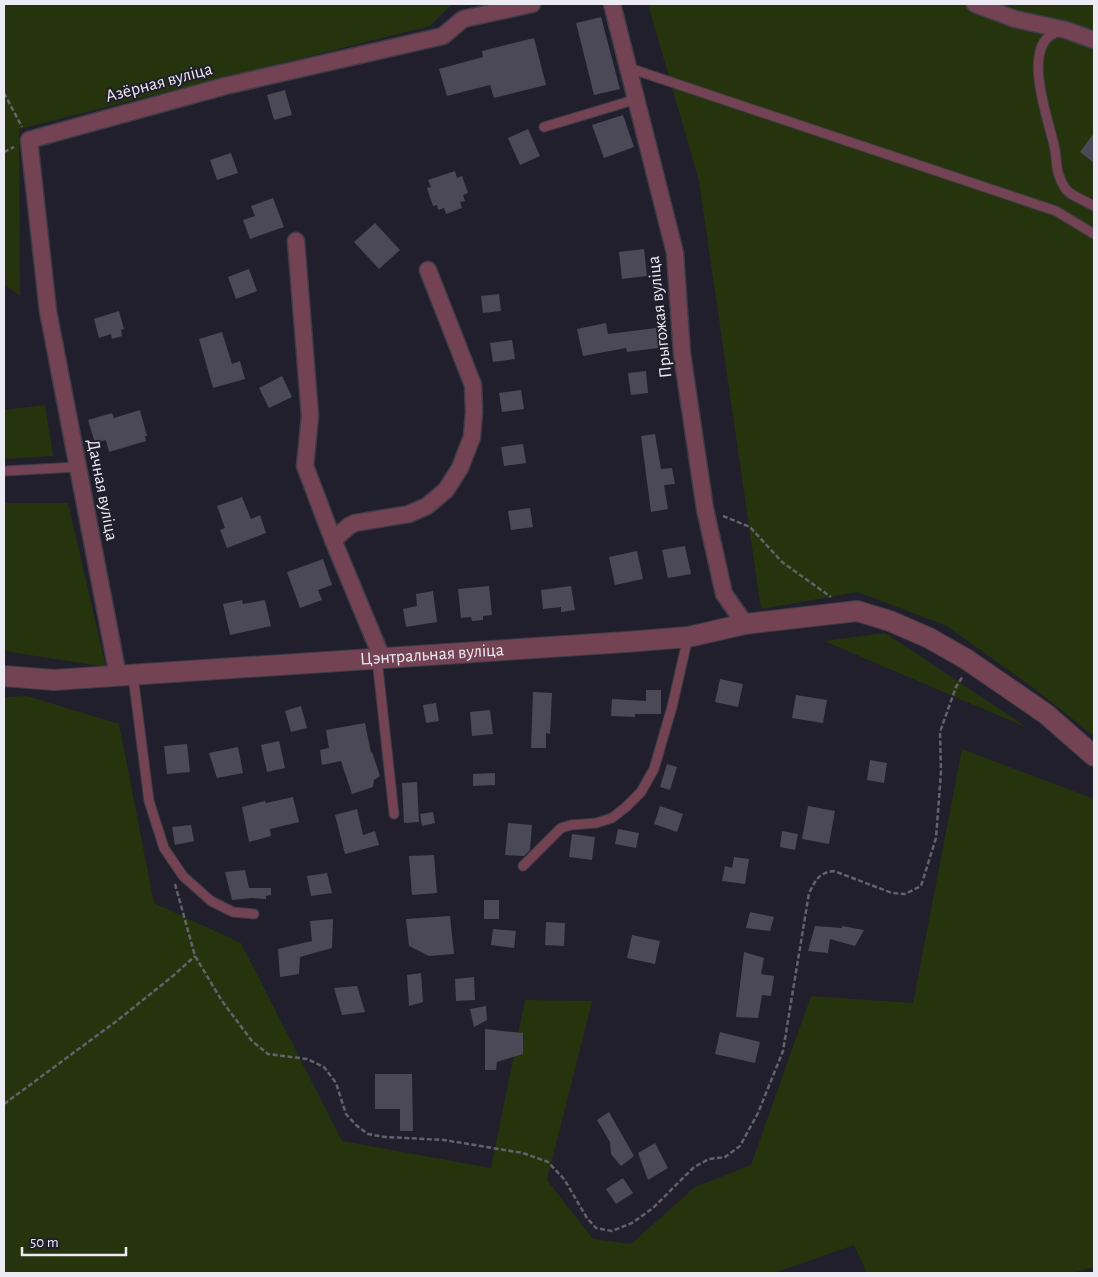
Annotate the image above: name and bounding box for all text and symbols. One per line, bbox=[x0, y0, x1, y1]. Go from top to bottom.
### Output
street label: Азёрная вуліца bbox=[104, 60, 214, 106]
street label: Прыгожая вуліца bbox=[645, 255, 675, 379]
street label: Дачная вуліца bbox=[83, 438, 121, 542]
street label: Цэнтральная вуліца bbox=[359, 641, 505, 669]
scale bar bbox=[22, 1224, 126, 1256]
text: 50 m bbox=[30, 1235, 59, 1250]

